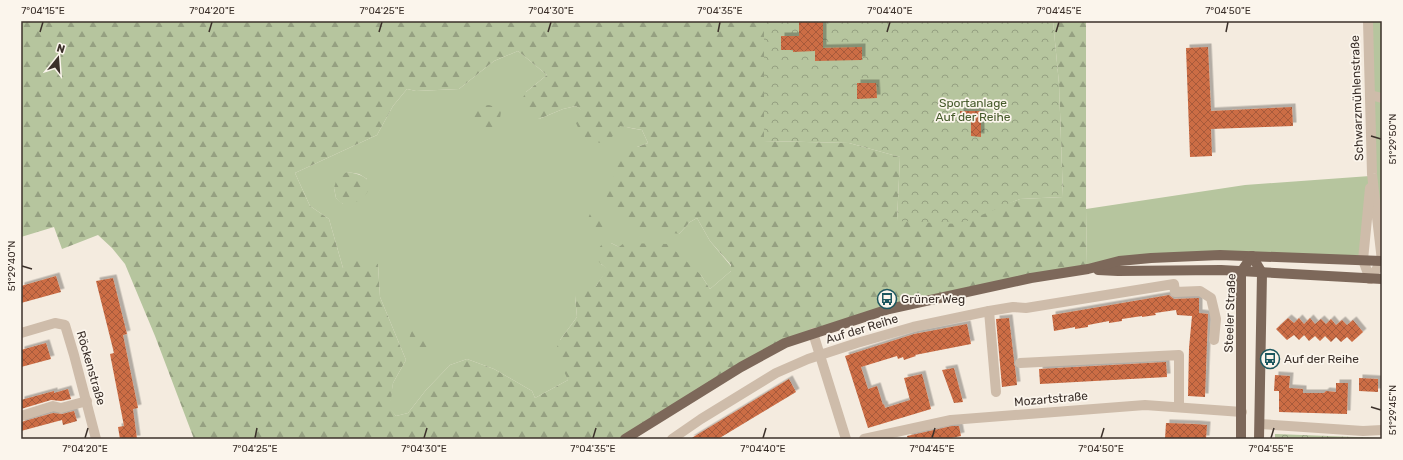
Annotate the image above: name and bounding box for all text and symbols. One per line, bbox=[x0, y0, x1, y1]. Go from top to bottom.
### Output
text: 7°04'15"E bbox=[21, 5, 65, 17]
text: 7°04'20"E bbox=[189, 5, 235, 17]
text: 7°04'25"E bbox=[359, 5, 405, 17]
text: 7°04'30"E bbox=[528, 5, 574, 17]
text: 7°04'35"E bbox=[697, 5, 743, 17]
text: 7°04'40"E bbox=[867, 5, 913, 17]
text: 7°04'45"E bbox=[1037, 5, 1081, 17]
text: 7°04'50"E bbox=[1205, 5, 1251, 17]
street label: Schwarzmühlenstraße bbox=[1348, 35, 1366, 161]
north arrow bbox=[38, 38, 78, 78]
text: N bbox=[55, 42, 67, 56]
park label: Sportanlage Auf der Reihe bbox=[935, 96, 1011, 124]
text: 51°29'50"N bbox=[1387, 113, 1399, 164]
text: 51°29'40"N bbox=[6, 241, 18, 291]
street label: Steeler Straße bbox=[1222, 273, 1238, 353]
bus stop icon: Grüner Weg bbox=[876, 288, 898, 310]
place label: Grüner Weg bbox=[901, 292, 965, 306]
street label: Auf der Reihe bbox=[824, 311, 900, 347]
street label: Röckenstraße bbox=[74, 329, 108, 407]
bus stop icon: Auf der Reihe bbox=[1259, 348, 1281, 370]
place label: Auf der Reihe bbox=[1284, 352, 1359, 366]
text: 51°29'45"N bbox=[1387, 385, 1399, 435]
street label: Mozartstraße bbox=[1014, 389, 1089, 409]
text: 7°04'20"E bbox=[62, 443, 108, 455]
text: 7°04'25"E bbox=[232, 443, 278, 455]
text: 7°04'30"E bbox=[401, 443, 447, 455]
text: 7°04'35"E bbox=[570, 443, 616, 455]
text: 7°04'40"E bbox=[740, 443, 786, 455]
text: 7°04'45"E bbox=[910, 443, 954, 455]
text: 7°04'50"E bbox=[1078, 443, 1124, 455]
text: 7°04'55"E bbox=[1248, 443, 1294, 455]

